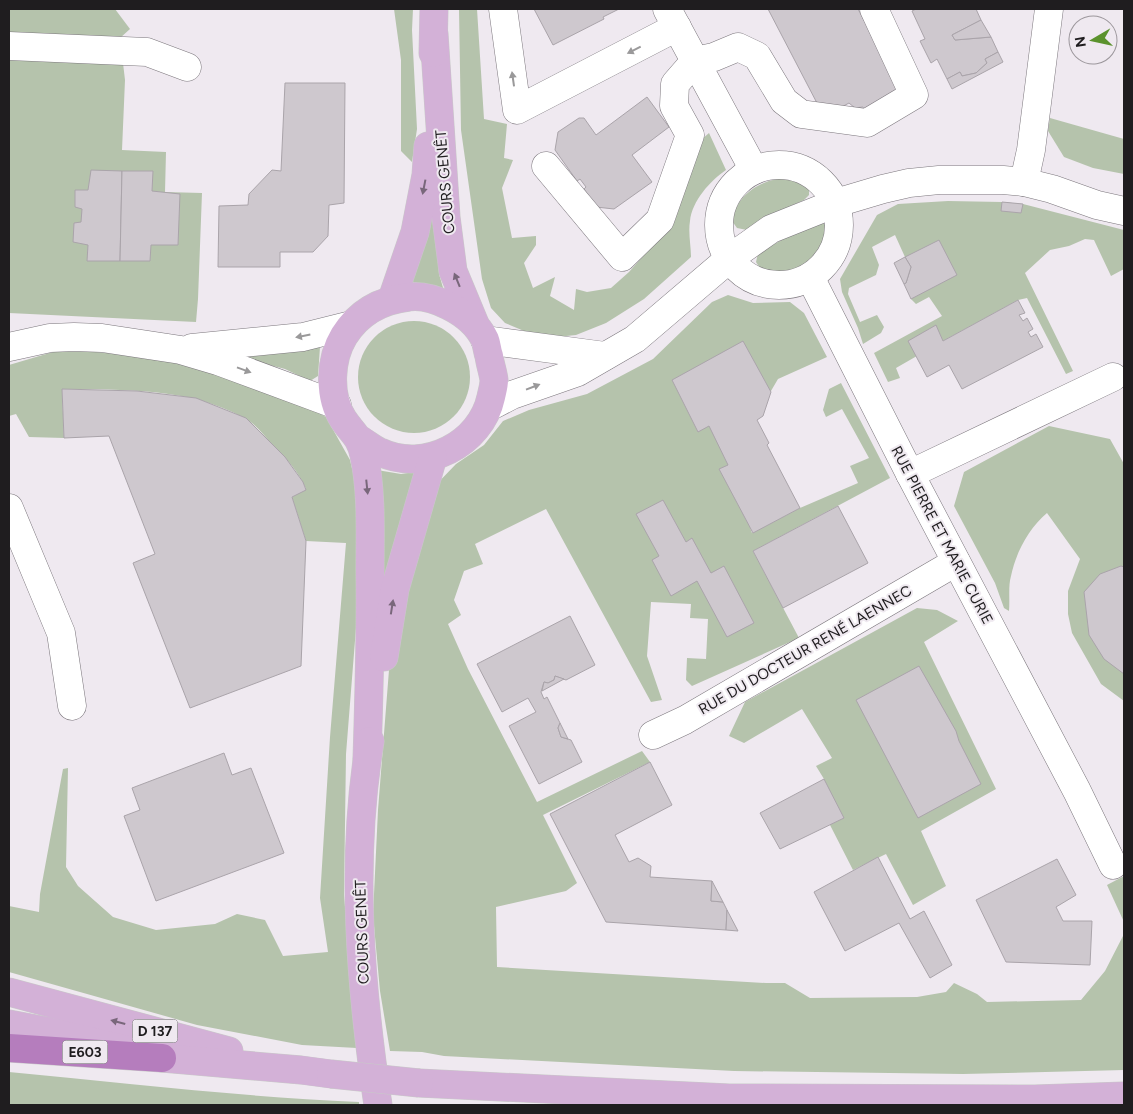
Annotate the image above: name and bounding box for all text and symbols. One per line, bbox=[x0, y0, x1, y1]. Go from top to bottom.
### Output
north arrow bbox=[1068, 15, 1118, 65]
text: N bbox=[1071, 35, 1090, 49]
one-way arrow bbox=[627, 46, 641, 54]
one-way arrow bbox=[509, 71, 517, 87]
street label: COURS GENÊT bbox=[431, 128, 459, 235]
one-way arrow bbox=[419, 180, 427, 196]
one-way arrow bbox=[453, 272, 461, 287]
one-way arrow bbox=[295, 333, 311, 341]
one-way arrow bbox=[237, 366, 252, 374]
one-way arrow bbox=[526, 383, 541, 390]
street label: RUE PIERRE ET MARIE CURIE bbox=[887, 443, 997, 627]
one-way arrow bbox=[363, 479, 371, 495]
street label: RUE DU DOCTEUR RENÉ LAENNEC bbox=[695, 581, 915, 719]
one-way arrow bbox=[388, 599, 396, 615]
street label: COURS GENÊT bbox=[351, 879, 373, 984]
one-way arrow bbox=[111, 1018, 126, 1026]
road number: D 137 bbox=[132, 1019, 178, 1042]
road number: E603 bbox=[62, 1040, 108, 1064]

